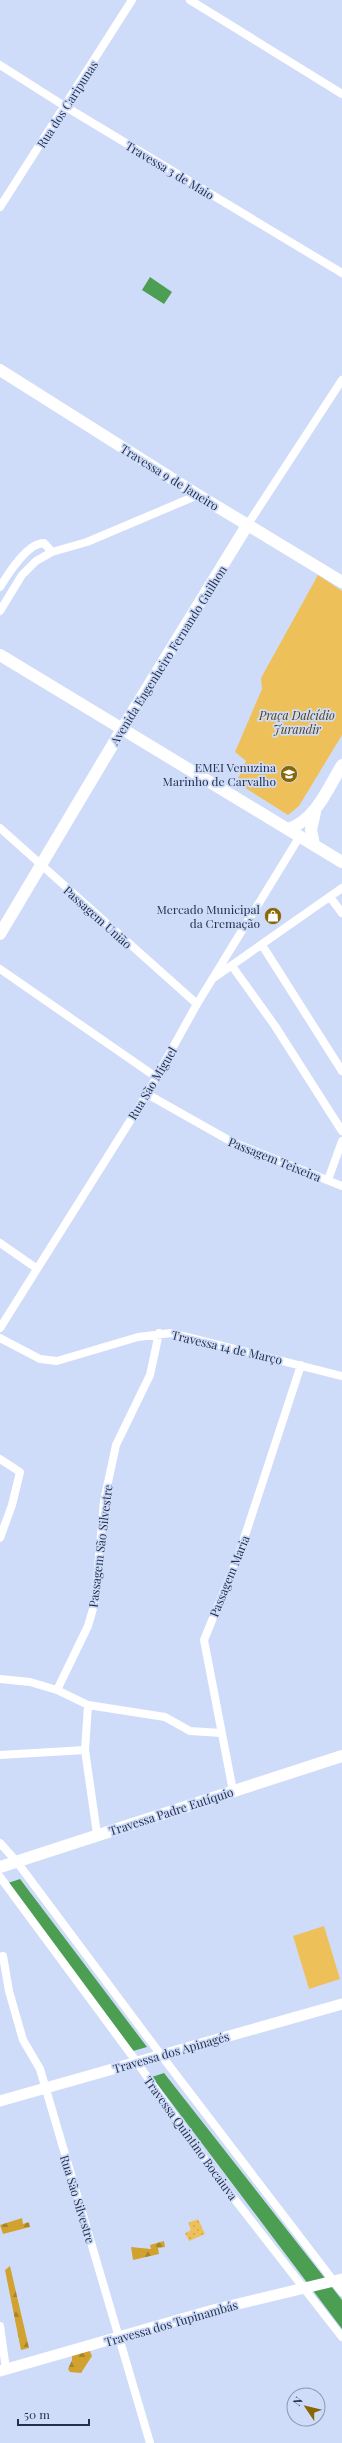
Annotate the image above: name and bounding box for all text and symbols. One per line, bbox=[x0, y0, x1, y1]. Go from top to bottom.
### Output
street label: Rua dos Caripunas bbox=[33, 57, 101, 151]
street label: Travessa 3 de Maio bbox=[123, 137, 218, 203]
street label: Travessa 9 de Janeiro bbox=[118, 440, 223, 514]
street label: Avenida Engenheiro Fernando Guilhon bbox=[105, 562, 230, 749]
park label: Praça Dalcídio Jurandir bbox=[258, 707, 335, 737]
place label: EMEI Venuzina Marinho de Carvalho bbox=[163, 759, 276, 789]
school or university icon: EMEI Venuzina Marinho de Carvalho bbox=[279, 764, 299, 784]
street label: Passagem União bbox=[60, 882, 136, 952]
place label: Mercado Municipal da Cremação bbox=[157, 901, 261, 931]
shop icon: Mercado Municipal da Cremação bbox=[263, 906, 283, 926]
street label: Rua São Miguel bbox=[124, 1043, 180, 1122]
street label: Passagem Teixeira bbox=[226, 1133, 324, 1185]
street label: Travessa 14 de Março bbox=[170, 1326, 284, 1368]
street label: Passagem São Silvestre bbox=[85, 1484, 115, 1608]
street label: Passagem Maria bbox=[205, 1533, 253, 1619]
street label: Travessa Padre Eutíquio bbox=[107, 1783, 236, 1839]
street label: Travessa dos Apinagés bbox=[111, 2028, 231, 2076]
street label: Travessa Quintino Bocaiuva bbox=[141, 2073, 241, 2203]
street label: Rua São Silvestre bbox=[57, 2153, 99, 2245]
street label: Travessa dos Tupinambás bbox=[103, 2296, 239, 2350]
north arrow bbox=[286, 2387, 326, 2427]
text: N bbox=[289, 2393, 306, 2409]
scale bar bbox=[18, 2401, 89, 2427]
text: 50 m bbox=[24, 2406, 50, 2422]

